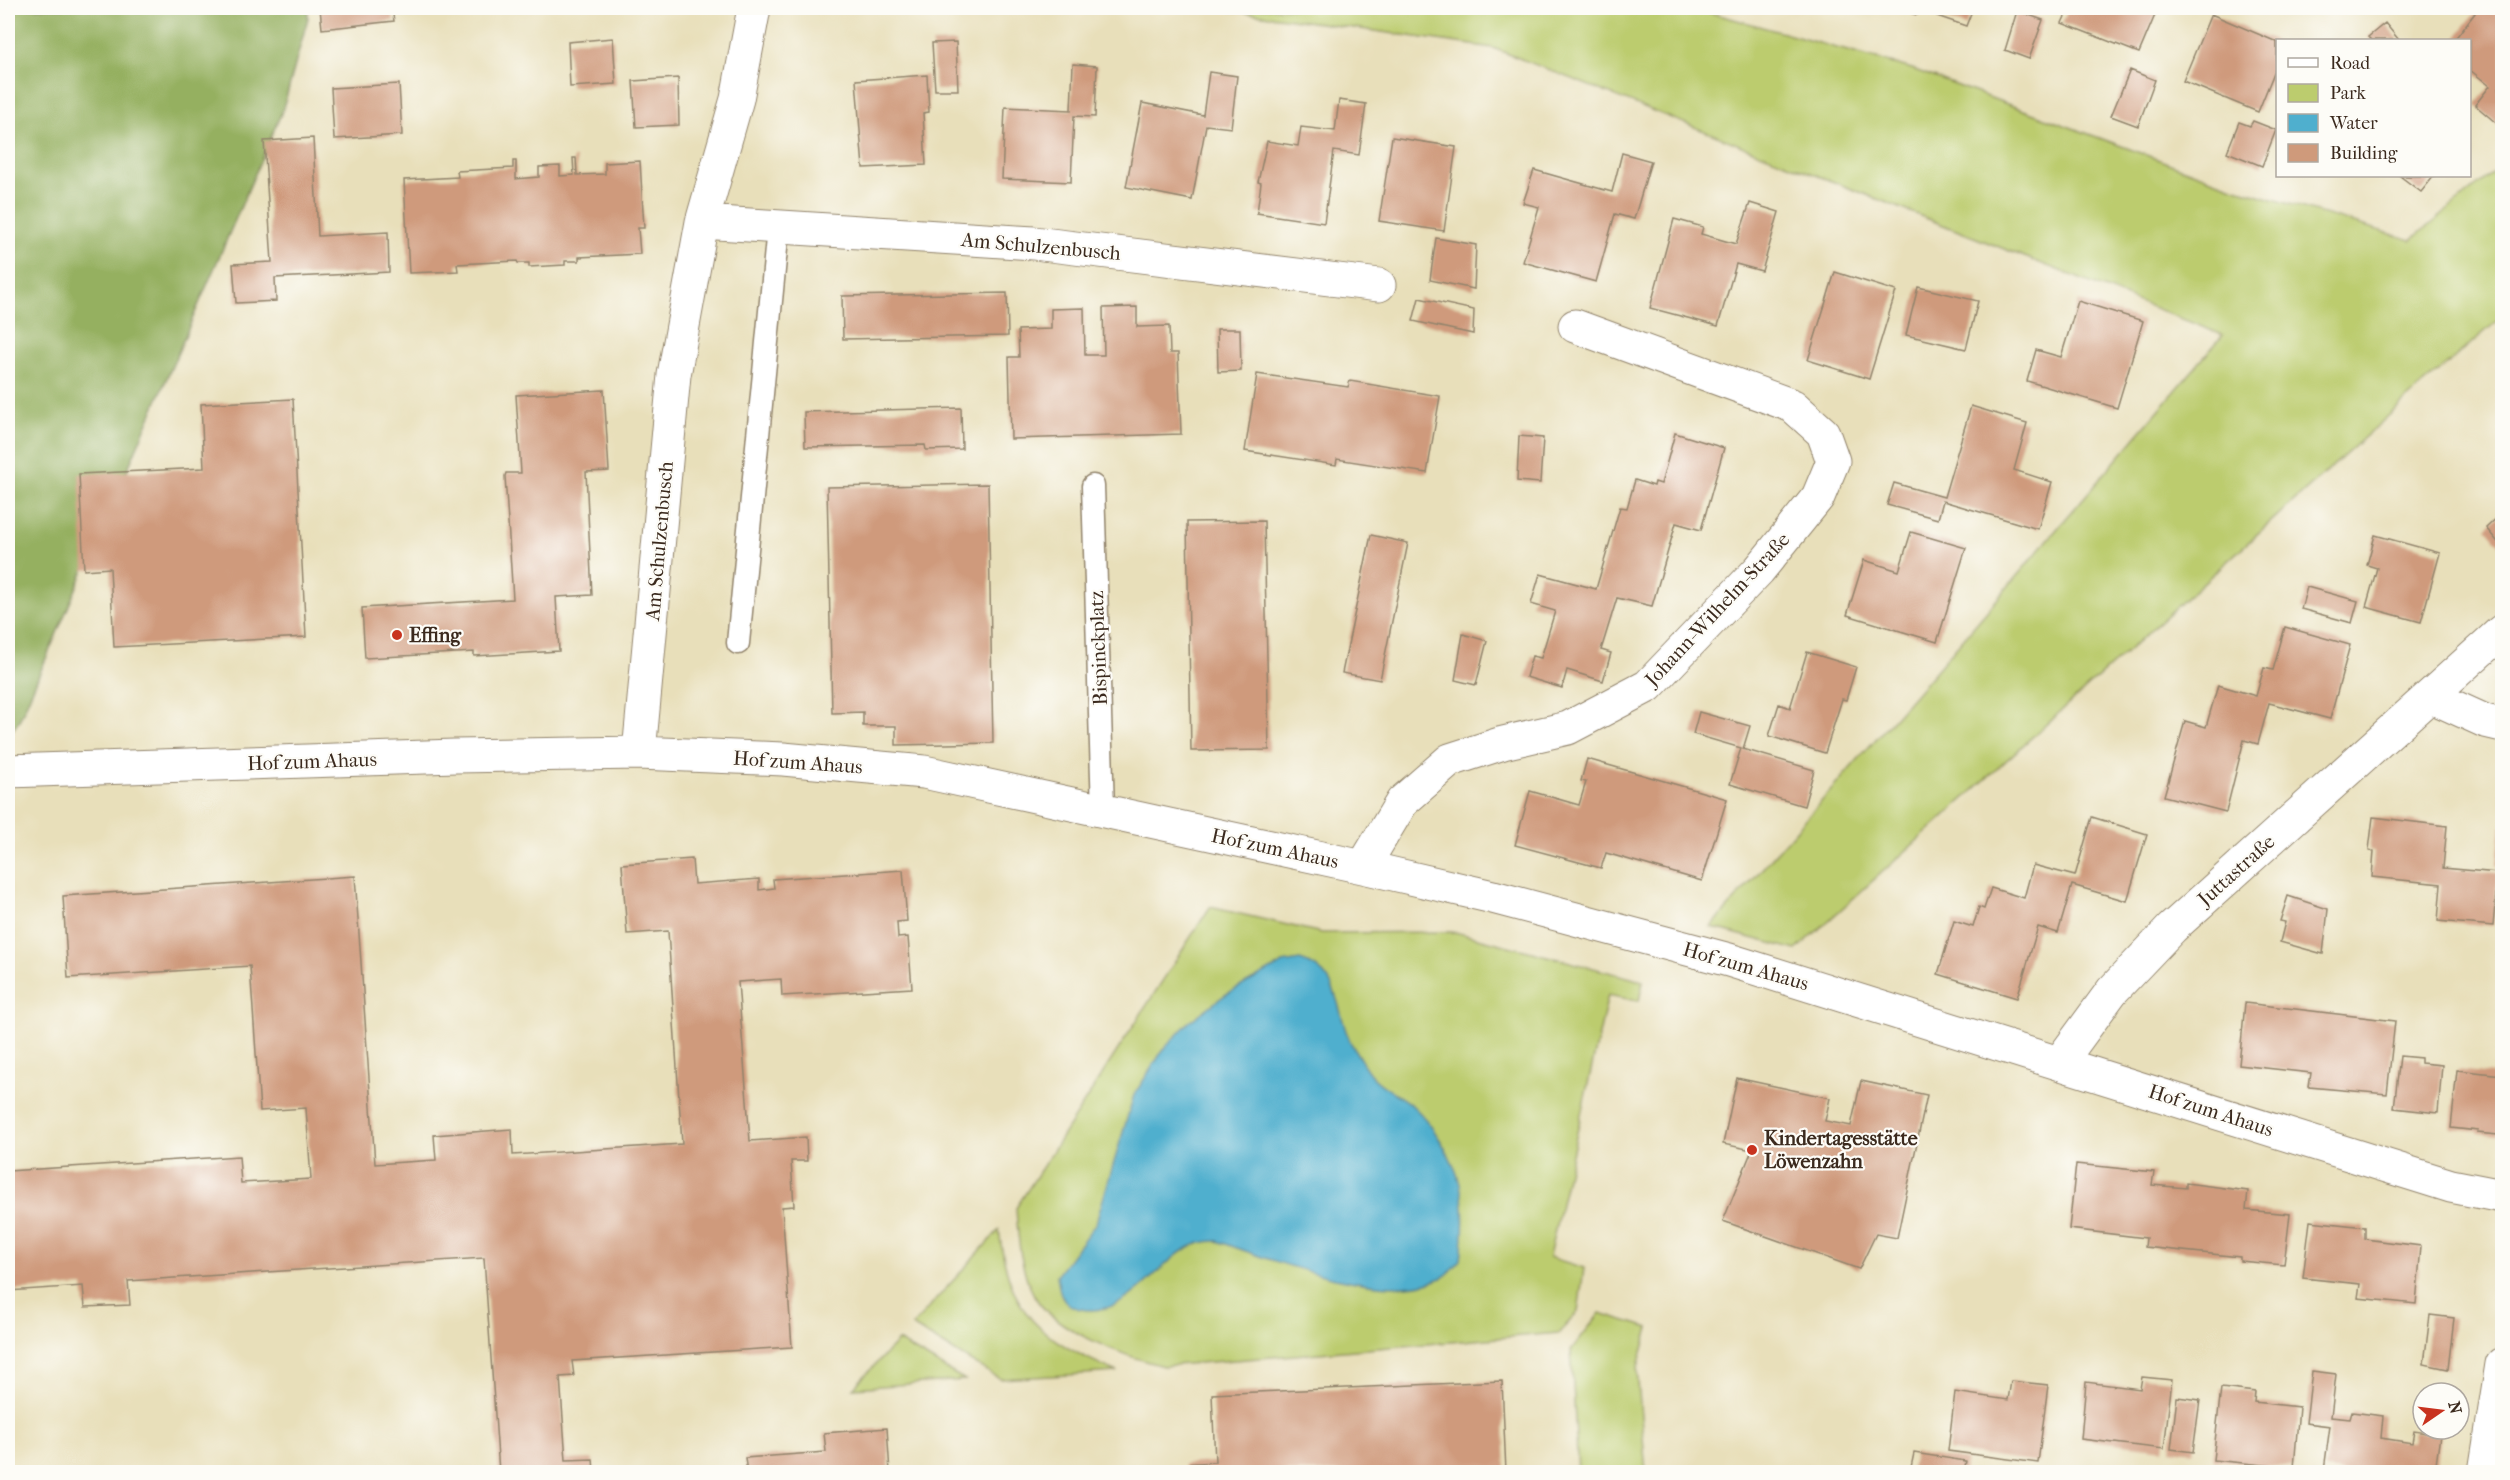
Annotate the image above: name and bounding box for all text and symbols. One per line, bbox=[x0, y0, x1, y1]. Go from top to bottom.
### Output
legend bbox=[2276, 39, 2471, 177]
text: Road bbox=[2330, 53, 2370, 74]
text: Park bbox=[2330, 83, 2367, 104]
text: Water bbox=[2329, 113, 2378, 134]
text: Building bbox=[2330, 143, 2398, 164]
street label: Am Schulzenbusch bbox=[959, 228, 1122, 265]
street label: Am Schulzenbusch bbox=[641, 460, 678, 623]
street label: Johann-Wilhelm-Straße bbox=[1639, 528, 1794, 692]
street label: Bispinckplatz bbox=[1085, 590, 1112, 706]
place label: Effing bbox=[409, 624, 462, 647]
marker: Effing bbox=[390, 628, 404, 642]
street label: Hof zum Ahaus bbox=[733, 747, 863, 778]
street label: Hof zum Ahaus bbox=[247, 748, 377, 775]
street label: Hof zum Ahaus bbox=[1209, 824, 1341, 873]
street label: Juttastraße bbox=[2192, 830, 2279, 912]
street label: Hof zum Ahaus bbox=[1680, 938, 1811, 995]
street label: Hof zum Ahaus bbox=[2146, 1080, 2276, 1141]
place label: Kindertagesstätte Löwenzahn bbox=[1764, 1127, 1918, 1173]
marker: Kindertagesstätte Löwenzahn bbox=[1745, 1143, 1759, 1157]
north arrow bbox=[2411, 1381, 2471, 1441]
text: N bbox=[2444, 1399, 2466, 1417]

